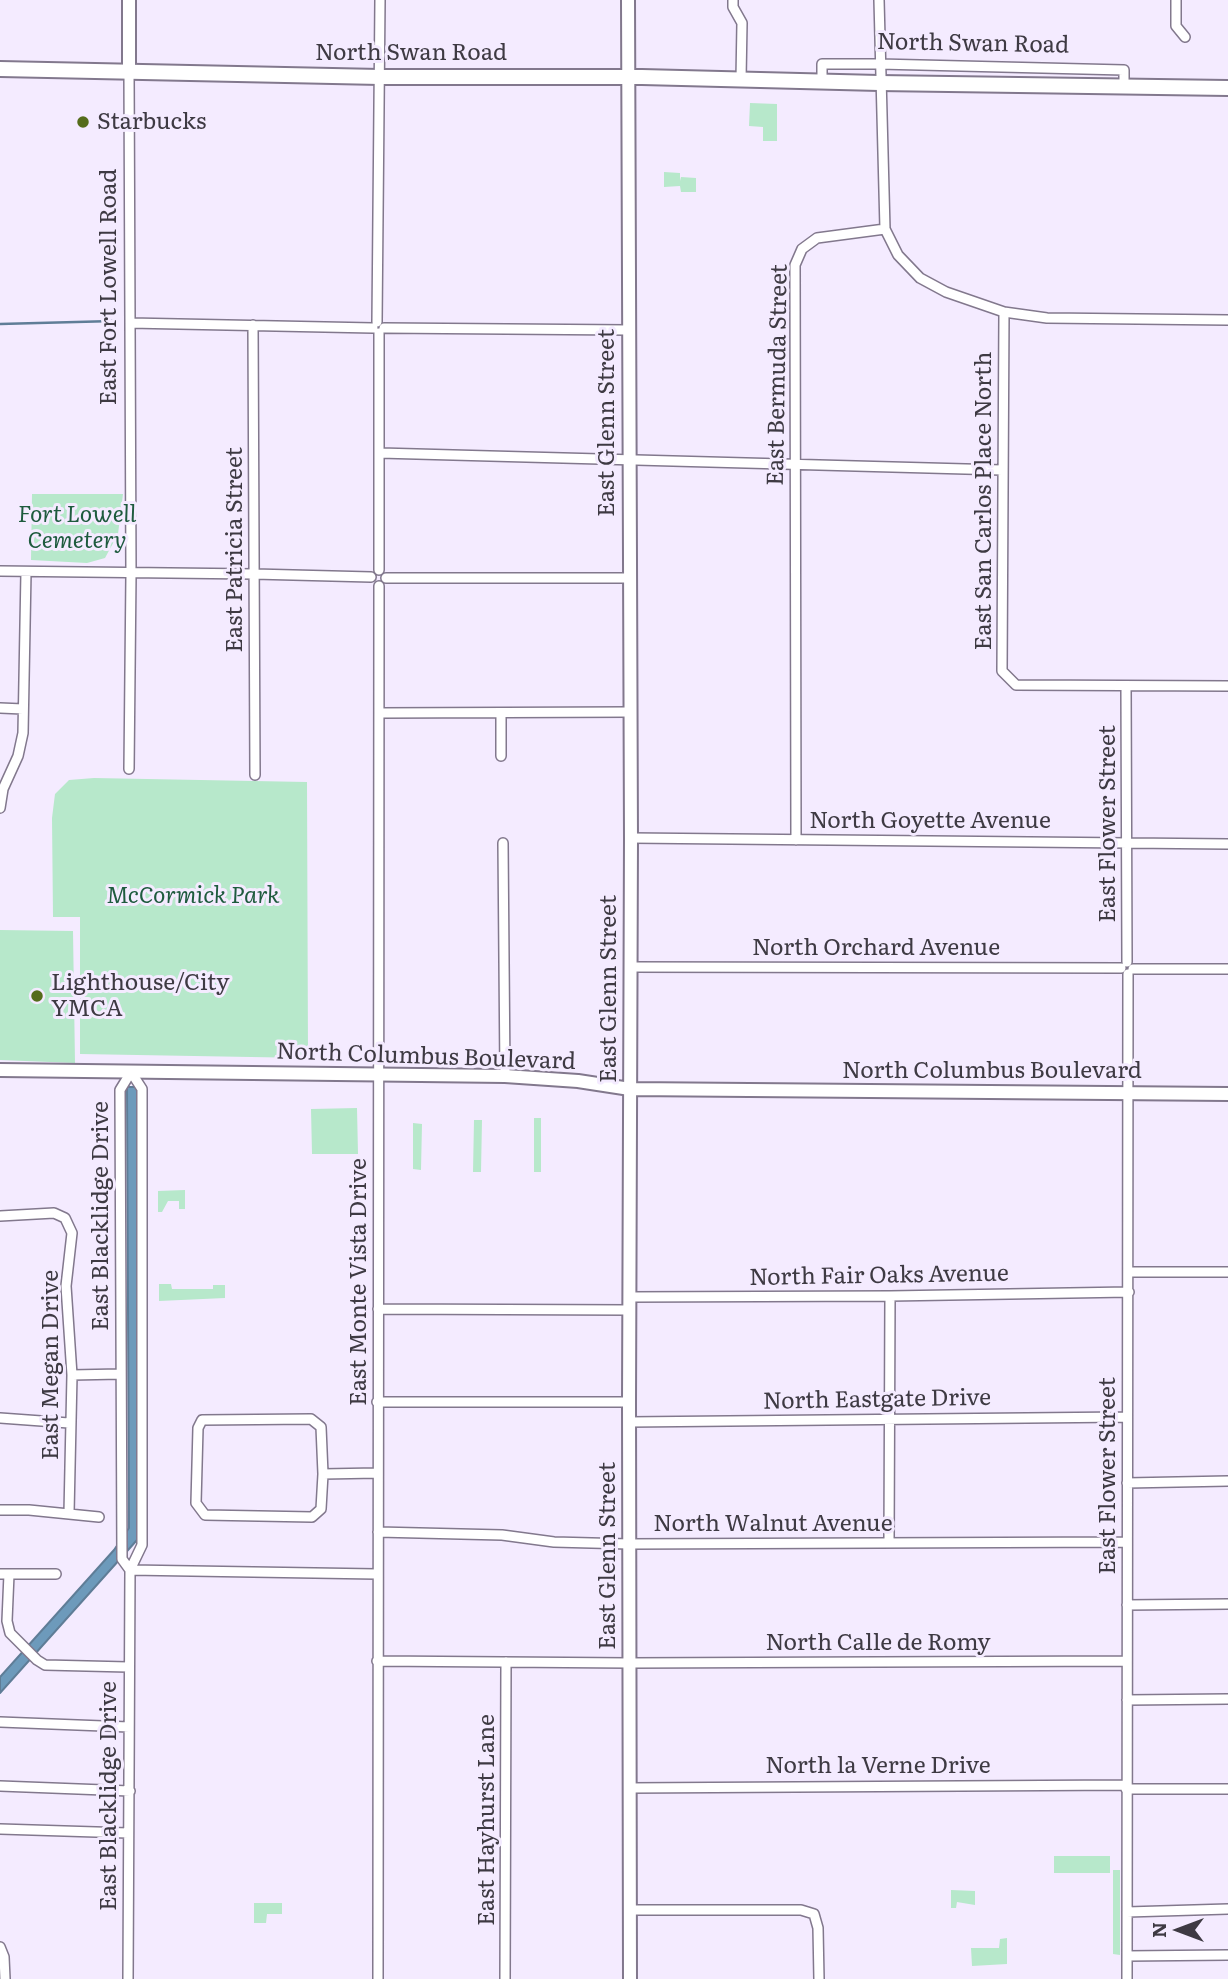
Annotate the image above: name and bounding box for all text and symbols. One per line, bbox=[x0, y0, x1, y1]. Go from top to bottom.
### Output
street label: North Swan Road bbox=[877, 29, 1069, 59]
street label: North Swan Road bbox=[315, 39, 507, 67]
place label: Starbucks bbox=[97, 108, 206, 136]
marker: Starbucks bbox=[75, 114, 91, 130]
street label: East Fort Lowell Road bbox=[95, 169, 123, 405]
street label: East Bermuda Street bbox=[762, 264, 794, 486]
street label: East Glenn Street bbox=[593, 329, 621, 517]
street label: East San Carlos Place North bbox=[970, 352, 998, 650]
street label: East Patricia Street bbox=[221, 447, 249, 653]
park label: Fort Lowell Cemetery bbox=[18, 501, 136, 555]
street label: East Flower Street bbox=[1094, 725, 1122, 923]
street label: North Goyette Avenue bbox=[809, 807, 1051, 835]
park label: McCormick Park bbox=[106, 882, 280, 910]
street label: East Glenn Street bbox=[595, 895, 623, 1083]
street label: North Orchard Avenue bbox=[752, 934, 1000, 962]
place label: Lighthouse/City YMCA bbox=[51, 969, 230, 1023]
marker: Lighthouse/City YMCA bbox=[29, 988, 45, 1004]
street label: North Columbus Boulevard bbox=[276, 1038, 576, 1076]
street label: North Columbus Boulevard bbox=[842, 1057, 1142, 1085]
street label: East Blacklidge Drive bbox=[87, 1101, 115, 1331]
street label: East Monte Vista Drive bbox=[345, 1158, 373, 1406]
street label: North Fair Oaks Avenue bbox=[749, 1260, 1009, 1292]
street label: East Megan Drive bbox=[37, 1270, 65, 1460]
street label: East Flower Street bbox=[1094, 1377, 1122, 1575]
street label: North Eastgate Drive bbox=[763, 1384, 991, 1416]
street label: East Glenn Street bbox=[594, 1462, 622, 1650]
street label: North Walnut Avenue bbox=[653, 1510, 893, 1538]
street label: North Calle de Romy bbox=[765, 1629, 991, 1657]
street label: East Blacklidge Drive bbox=[95, 1681, 123, 1911]
street label: East Hayhurst Lane bbox=[473, 1714, 501, 1926]
street label: North la Verne Drive bbox=[765, 1752, 991, 1780]
north arrow bbox=[1144, 1895, 1214, 1965]
text: N bbox=[1144, 1922, 1172, 1938]

